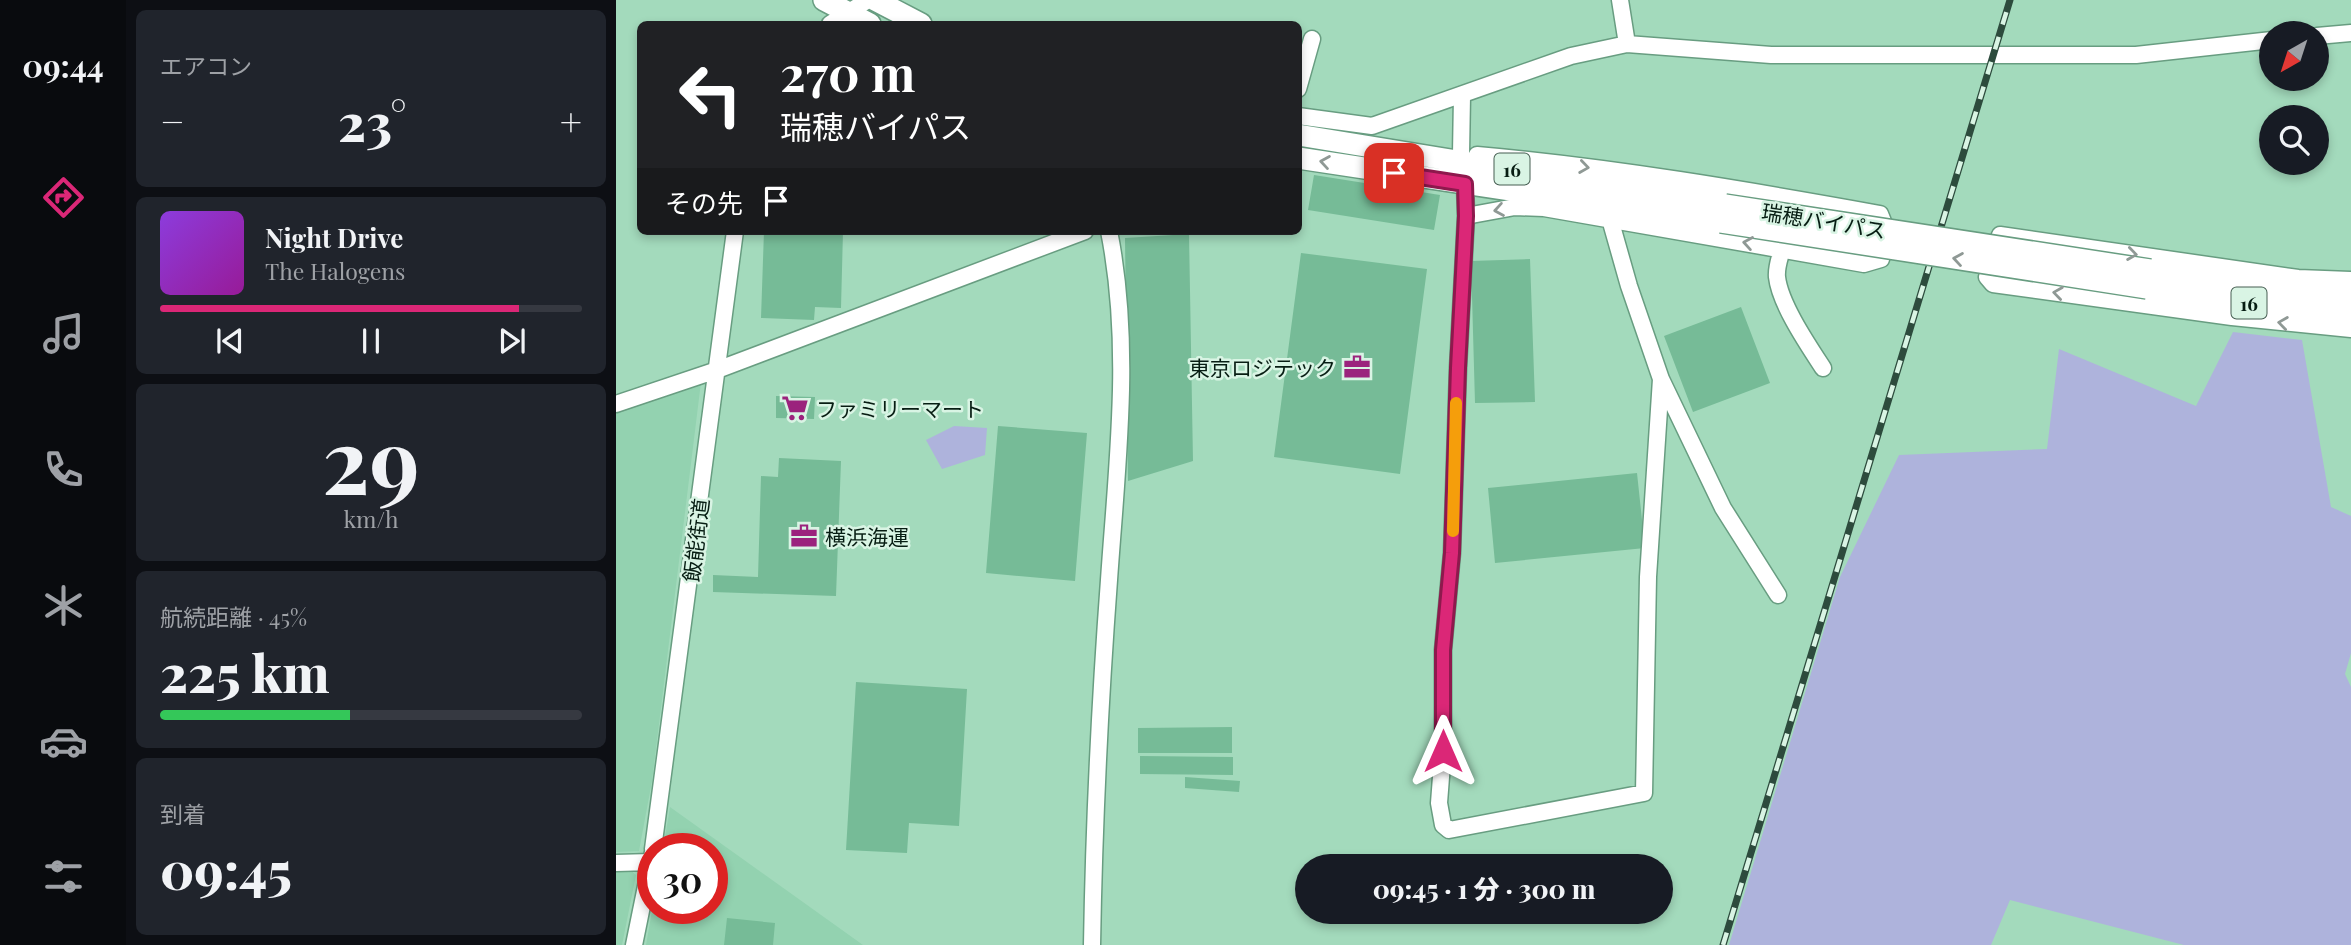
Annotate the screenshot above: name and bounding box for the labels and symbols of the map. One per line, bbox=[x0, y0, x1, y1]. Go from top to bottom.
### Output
north arrow bbox=[2259, 21, 2329, 91]
pin bbox=[1364, 143, 1424, 203]
road number: 16 bbox=[1494, 154, 1530, 184]
one-way arrow bbox=[1319, 155, 1331, 170]
one-way arrow bbox=[1578, 159, 1590, 174]
street label: 瑞穂バイパス bbox=[1760, 196, 1888, 244]
one-way arrow bbox=[1493, 202, 1505, 217]
one-way arrow bbox=[1742, 236, 1754, 251]
one-way arrow bbox=[2126, 246, 2138, 261]
one-way arrow bbox=[1952, 252, 1964, 267]
one-way arrow bbox=[2052, 286, 2063, 301]
road number: 16 bbox=[2232, 288, 2266, 318]
one-way arrow bbox=[2277, 316, 2289, 331]
office icon: 東京ロジテック bbox=[1342, 352, 1372, 382]
place label: 東京ロジテック bbox=[1189, 353, 1336, 381]
supermarket icon: ファミリーマート bbox=[780, 393, 810, 423]
place label: ファミリーマート bbox=[816, 394, 984, 422]
street label: 飯能街道 bbox=[676, 497, 714, 583]
office icon: 横浜海運 bbox=[789, 521, 819, 551]
place label: 横浜海運 bbox=[825, 522, 909, 550]
position arrow bbox=[1406, 714, 1480, 788]
speed limit sign: 30 bbox=[637, 833, 728, 924]

